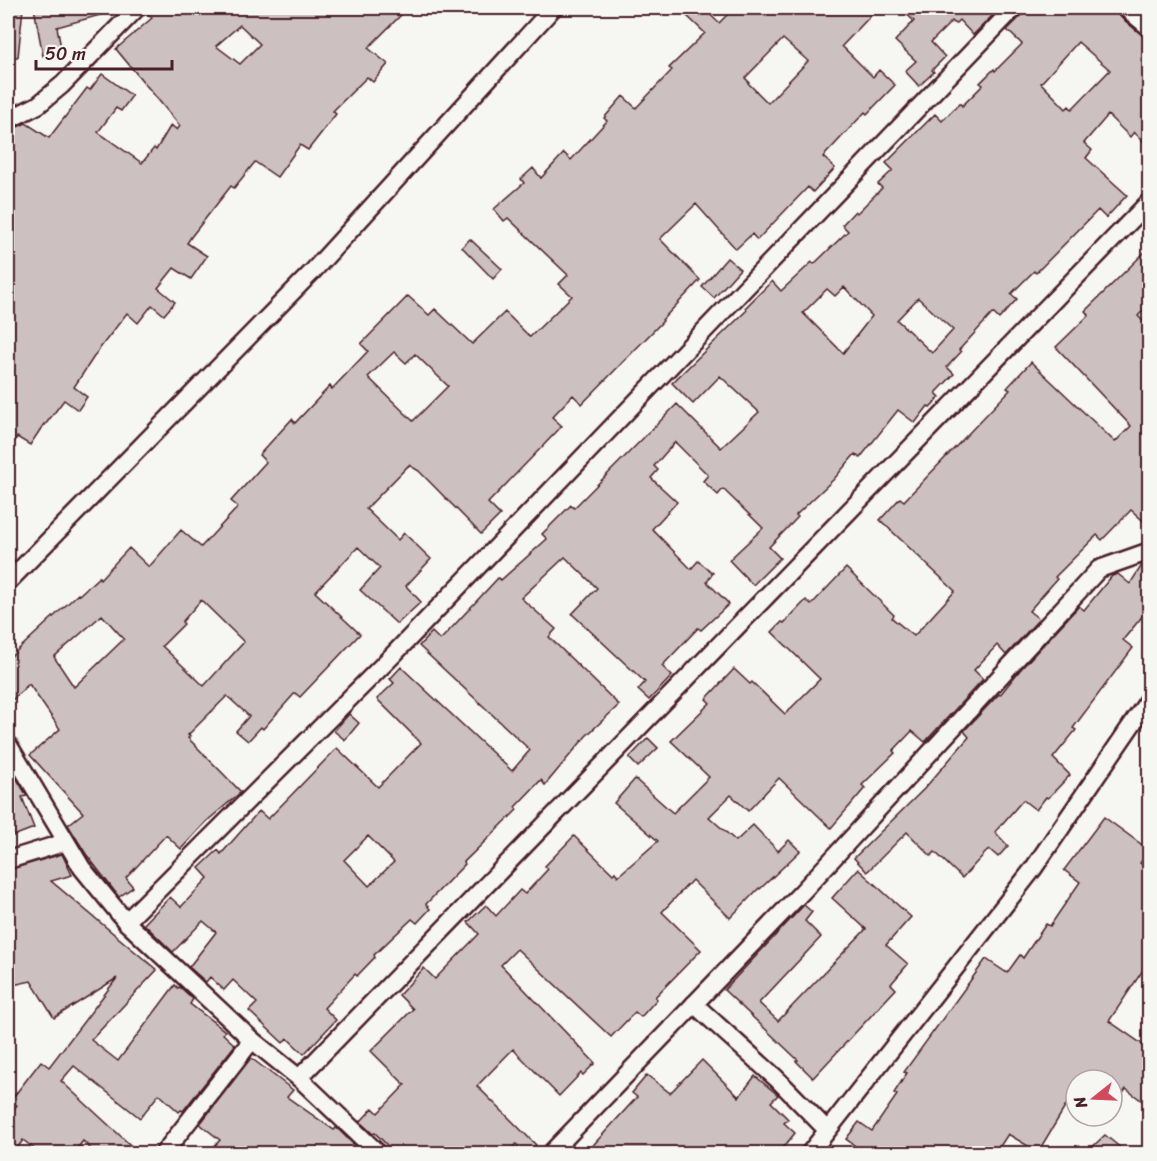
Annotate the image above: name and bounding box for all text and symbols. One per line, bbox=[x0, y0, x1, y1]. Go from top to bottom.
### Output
scale bar bbox=[36, 33, 172, 71]
text: 50 m bbox=[45, 38, 86, 70]
north arrow bbox=[1064, 1068, 1124, 1128]
text: N bbox=[1064, 1092, 1096, 1113]

